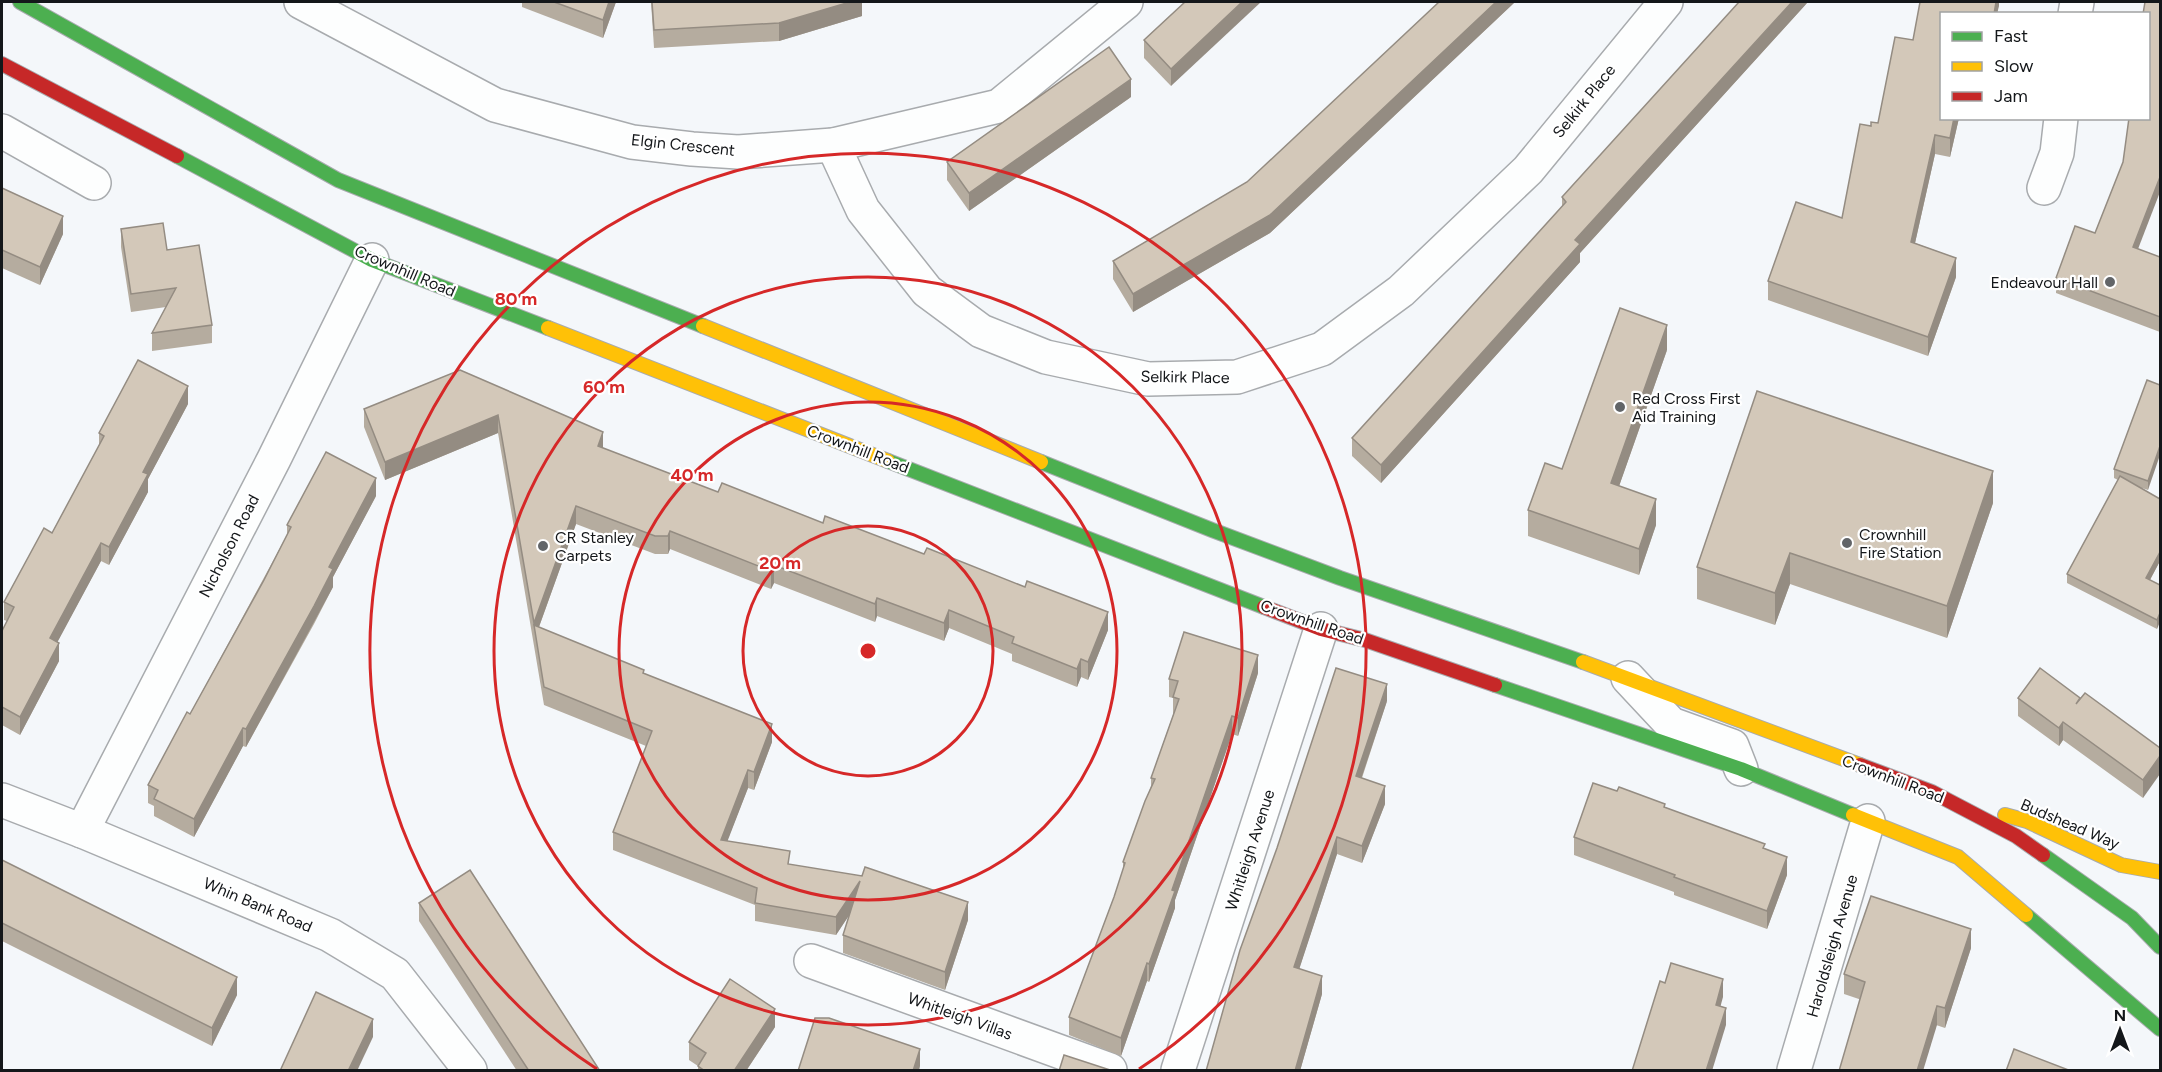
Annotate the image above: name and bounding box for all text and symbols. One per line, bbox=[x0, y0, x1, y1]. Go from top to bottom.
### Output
legend bbox=[1940, 12, 2150, 120]
text: Fast bbox=[1994, 25, 2028, 47]
text: Slow bbox=[1994, 55, 2033, 77]
street label: Selkirk Place bbox=[1549, 60, 1620, 142]
text: Jam bbox=[1994, 85, 2028, 107]
street label: Elgin Crescent bbox=[630, 130, 736, 160]
street label: Crownhill Road bbox=[352, 241, 458, 301]
place label: Endeavour Hall bbox=[1991, 273, 2098, 292]
marker: Endeavour Hall bbox=[2103, 275, 2117, 289]
text: 80 m bbox=[495, 288, 537, 310]
street label: Selkirk Place bbox=[1140, 367, 1230, 387]
text: 60 m bbox=[583, 376, 625, 398]
place label: Red Cross First Aid Training bbox=[1632, 389, 1740, 426]
marker: Red Cross First Aid Training bbox=[1613, 400, 1627, 414]
street label: Crownhill Road bbox=[804, 421, 912, 477]
text: 40 m bbox=[670, 464, 714, 486]
street label: Nicholson Road bbox=[195, 491, 263, 601]
place label: Crownhill Fire Station bbox=[1859, 525, 1942, 562]
place label: CR Stanley Carpets bbox=[555, 528, 634, 565]
marker: Crownhill Fire Station bbox=[1840, 536, 1854, 550]
marker: CR Stanley Carpets bbox=[536, 539, 550, 553]
text: 20 m bbox=[759, 552, 801, 574]
street label: Crownhill Road bbox=[1258, 595, 1366, 649]
centre of rings bbox=[858, 641, 878, 661]
street label: Crownhill Road bbox=[1839, 751, 1947, 807]
street label: Whitleigh Avenue bbox=[1221, 787, 1279, 913]
street label: Budshead Way bbox=[2018, 795, 2123, 854]
street label: Haroldsleigh Avenue bbox=[1803, 872, 1862, 1020]
street label: Whin Bank Road bbox=[201, 874, 315, 936]
street label: Whitleigh Villas bbox=[905, 988, 1015, 1044]
north arrow bbox=[2090, 1000, 2150, 1060]
text: N bbox=[2114, 1006, 2126, 1025]

